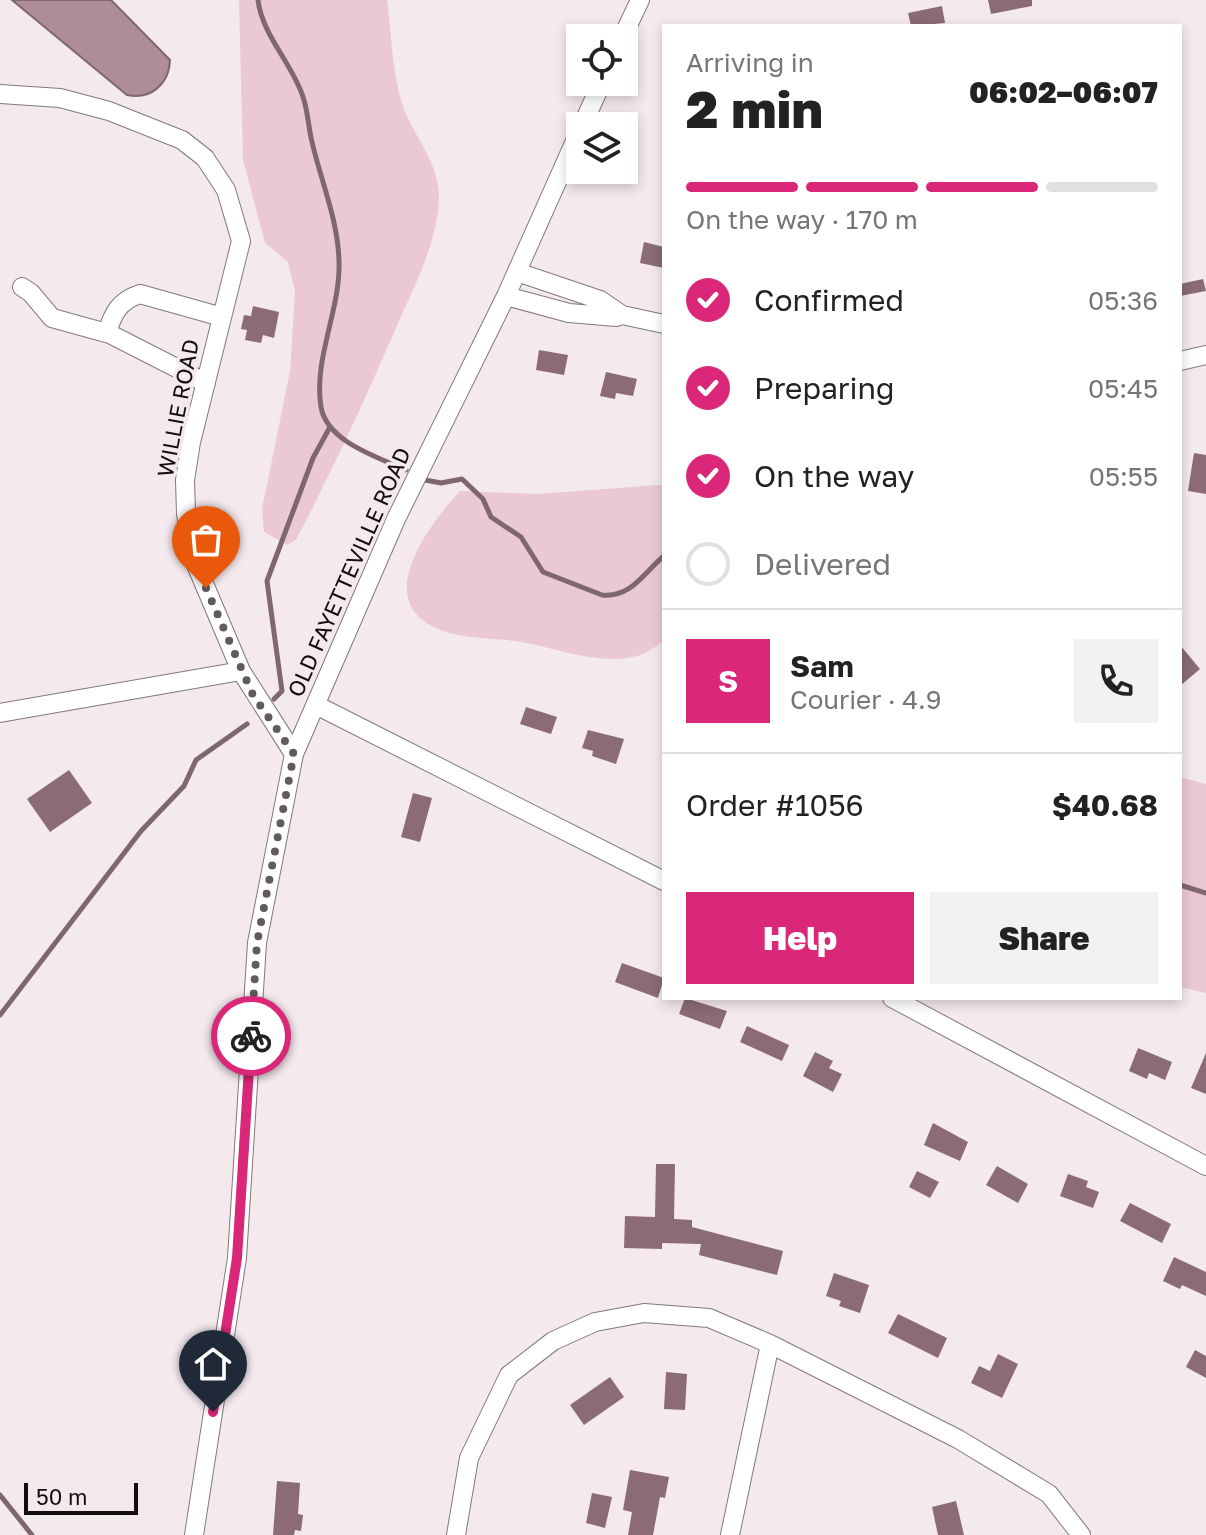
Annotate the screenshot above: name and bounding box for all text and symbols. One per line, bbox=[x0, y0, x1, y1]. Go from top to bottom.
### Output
map controls bbox=[566, 24, 638, 184]
button: locate bbox=[566, 24, 638, 96]
text: Arriving in bbox=[686, 47, 814, 78]
text: 06:02–06:07 bbox=[969, 74, 1158, 110]
text: 2 min bbox=[686, 77, 823, 139]
button: layers bbox=[566, 112, 638, 184]
text: On the way · 170 m bbox=[686, 204, 918, 235]
icon: check bbox=[686, 278, 730, 322]
text: Confirmed bbox=[754, 282, 904, 318]
text: 05:36 bbox=[1088, 285, 1158, 316]
street label: WILLIE ROAD bbox=[151, 337, 204, 479]
icon: check bbox=[686, 366, 730, 410]
text: Preparing bbox=[754, 370, 895, 406]
text: 05:45 bbox=[1088, 373, 1158, 404]
street label: OLD FAYETTEVILLE ROAD bbox=[281, 443, 416, 701]
icon: check bbox=[686, 454, 730, 498]
text: On the way bbox=[754, 458, 914, 494]
text: 05:55 bbox=[1089, 461, 1158, 492]
pin bbox=[172, 506, 240, 588]
icon: bag bbox=[184, 518, 228, 562]
text: Delivered bbox=[754, 546, 891, 582]
button: phone bbox=[1074, 639, 1158, 723]
text: Sam bbox=[790, 648, 854, 684]
text: S bbox=[718, 663, 738, 699]
text: Courier · 4.9 bbox=[790, 684, 942, 715]
text: Order #1056 bbox=[686, 787, 864, 823]
text: $40.68 bbox=[1052, 787, 1158, 823]
button: Help bbox=[686, 892, 914, 984]
button: Share bbox=[930, 892, 1158, 984]
courier bbox=[211, 996, 291, 1076]
icon: bike bbox=[229, 1014, 273, 1058]
pin bbox=[179, 1330, 247, 1412]
icon: home bbox=[191, 1342, 235, 1386]
scale bar bbox=[24, 1479, 138, 1515]
text: 50 m bbox=[36, 1483, 87, 1510]

